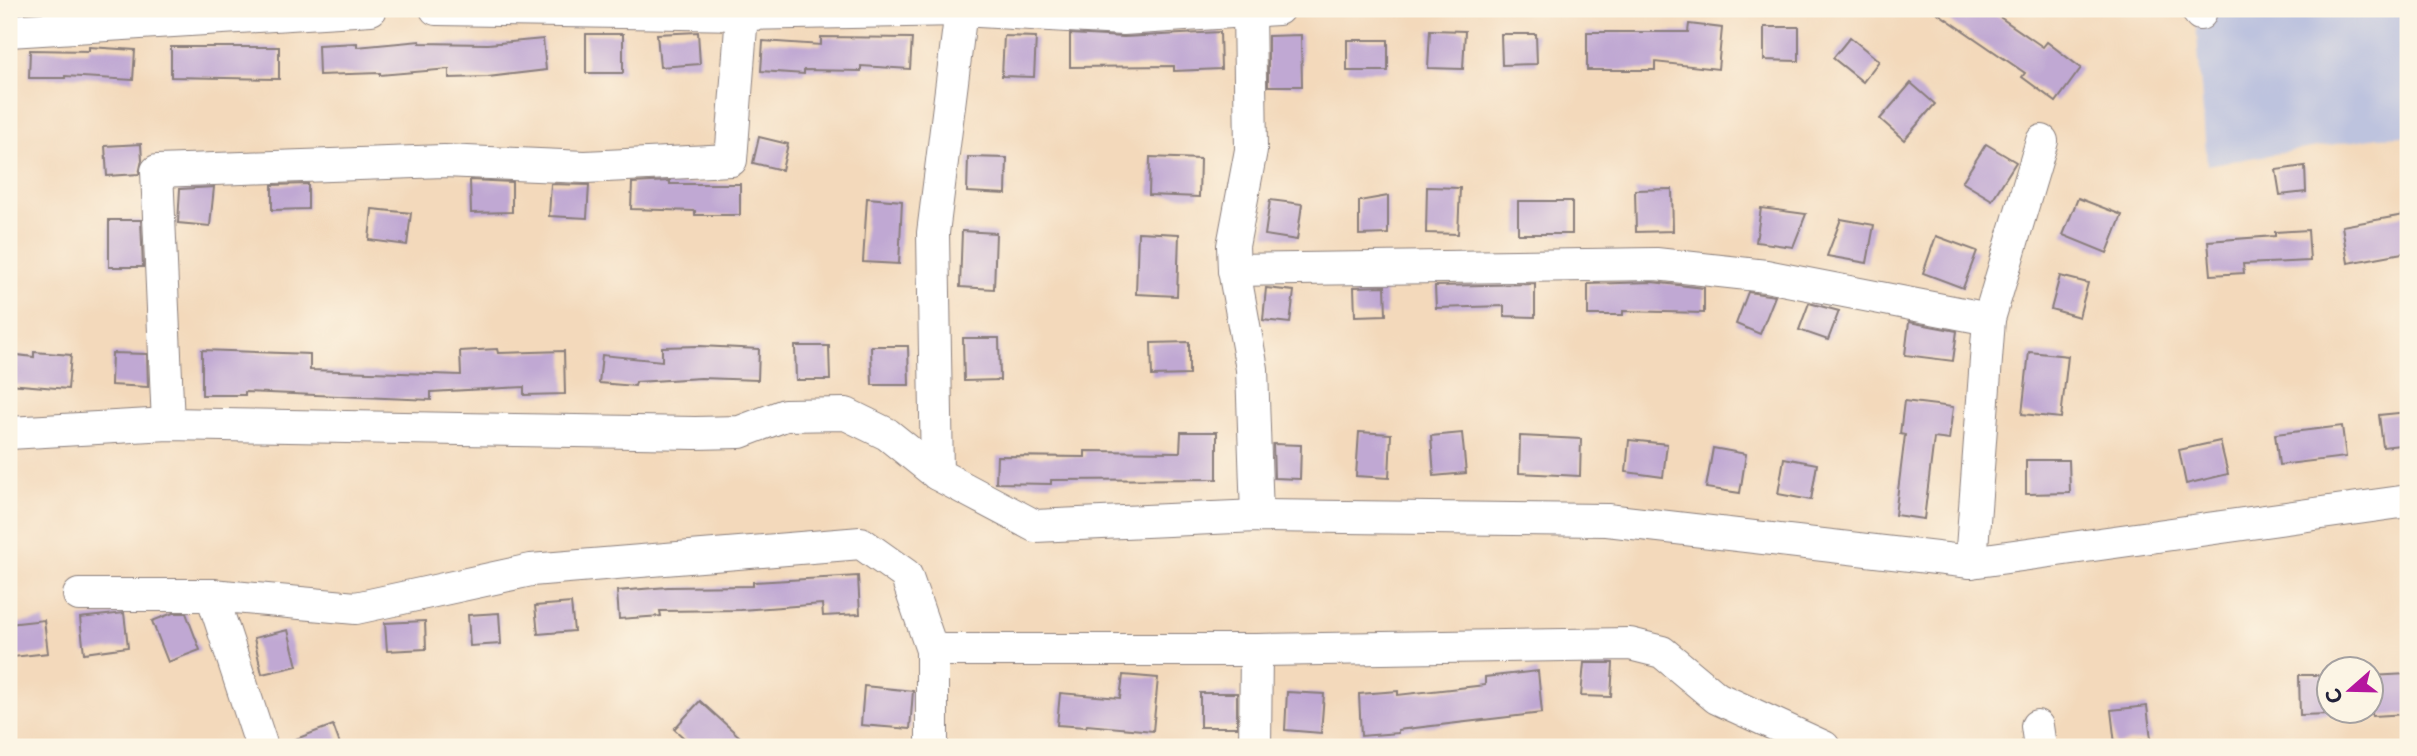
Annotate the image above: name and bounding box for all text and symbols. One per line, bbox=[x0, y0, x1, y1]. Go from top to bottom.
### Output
north arrow bbox=[2316, 654, 2386, 724]
text: С bbox=[2317, 685, 2349, 708]

